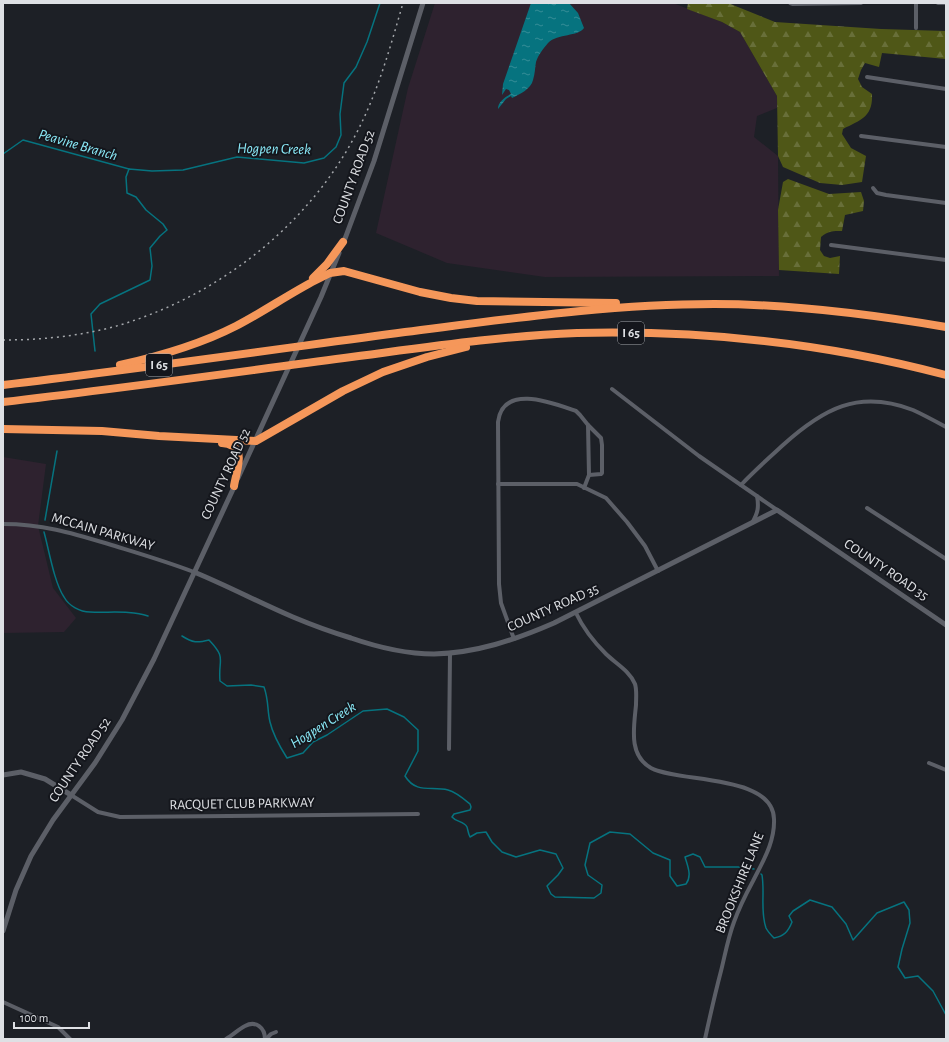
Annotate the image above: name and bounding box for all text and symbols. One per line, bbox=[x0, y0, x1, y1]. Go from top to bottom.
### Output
water label: Peavine Branch bbox=[37, 127, 119, 163]
street label: COUNTY ROAD 52 bbox=[331, 128, 377, 226]
water label: Hogpen Creek bbox=[237, 141, 311, 157]
road number: I 65 bbox=[618, 322, 644, 344]
road number: I 65 bbox=[146, 354, 172, 376]
street label: COUNTY ROAD 52 bbox=[199, 426, 253, 522]
street label: MCCAIN PARKWAY bbox=[50, 511, 157, 554]
street label: COUNTY ROAD 35 bbox=[841, 537, 931, 603]
street label: COUNTY ROAD 35 bbox=[505, 582, 601, 634]
water label: Hogpen Creek bbox=[288, 699, 358, 751]
street label: COUNTY ROAD 52 bbox=[47, 715, 113, 805]
street label: RACQUET CLUB PARKWAY bbox=[169, 796, 315, 812]
street label: BROOKSHIRE LANE bbox=[713, 830, 767, 935]
scale bar bbox=[14, 1004, 89, 1030]
text: 100 m bbox=[20, 1012, 48, 1024]

